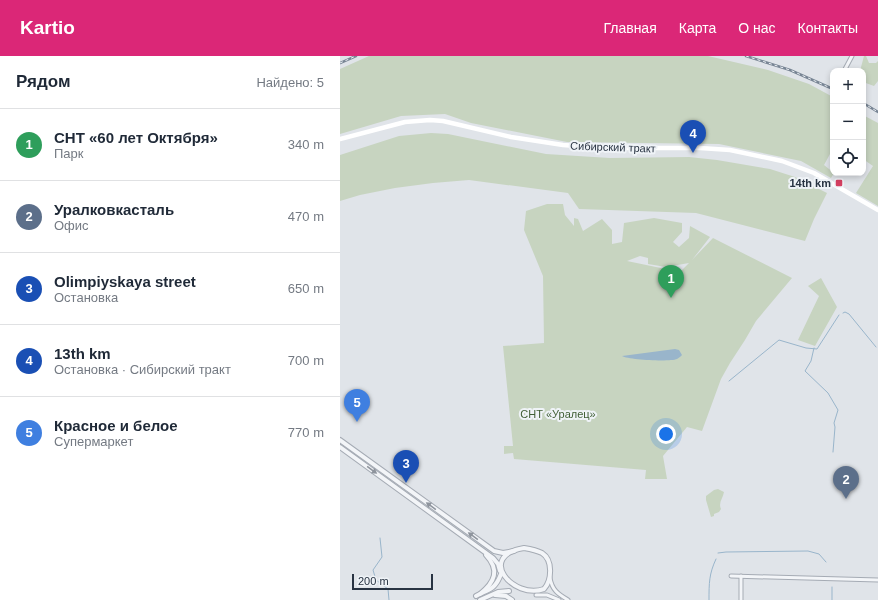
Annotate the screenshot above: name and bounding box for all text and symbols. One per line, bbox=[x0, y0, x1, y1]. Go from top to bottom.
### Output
text: Kartio bbox=[20, 17, 75, 38]
text: Главная bbox=[603, 20, 657, 36]
text: Карта bbox=[679, 20, 716, 36]
text: О нас bbox=[738, 20, 776, 36]
text: Контакты bbox=[798, 20, 858, 36]
map controls bbox=[830, 68, 866, 176]
button: + bbox=[830, 68, 866, 104]
text: Рядом bbox=[16, 72, 71, 91]
text: Найдено: 5 bbox=[256, 75, 324, 90]
button: − bbox=[830, 104, 866, 140]
pin: 4 bbox=[680, 120, 706, 153]
text: СНТ «60 лет Октября» bbox=[54, 129, 218, 146]
text: 1 bbox=[25, 137, 33, 152]
text: 340 m bbox=[288, 137, 324, 152]
street label: Сибирский тракт bbox=[570, 140, 656, 154]
button: locate bbox=[830, 140, 866, 176]
text: Парк bbox=[54, 146, 84, 161]
place label: 14th km bbox=[789, 177, 831, 189]
marker: 14th km bbox=[834, 178, 844, 188]
text: Уралковкасталь bbox=[54, 201, 174, 218]
text: 2 bbox=[25, 209, 33, 224]
text: 470 m bbox=[288, 209, 324, 224]
text: Офис bbox=[54, 218, 89, 233]
pin: 1 bbox=[658, 265, 684, 298]
text: Olimpiyskaya street bbox=[54, 273, 196, 290]
text: 3 bbox=[25, 281, 33, 296]
text: 650 m bbox=[288, 281, 324, 296]
text: Остановка bbox=[54, 290, 118, 305]
text: 13th km bbox=[54, 345, 111, 362]
text: 4 bbox=[25, 353, 33, 368]
text: 700 m bbox=[288, 353, 324, 368]
text: Остановка · Сибирский тракт bbox=[54, 362, 231, 377]
pin: 5 bbox=[344, 389, 370, 422]
park label: СНТ «Уралец» bbox=[520, 408, 596, 420]
text: Красное и белое bbox=[54, 417, 178, 434]
your location bbox=[656, 424, 676, 444]
text: 5 bbox=[25, 425, 33, 440]
text: 770 m bbox=[288, 425, 324, 440]
text: Супермаркет bbox=[54, 434, 133, 449]
pin: 3 bbox=[393, 450, 419, 483]
one-way arrow bbox=[366, 465, 377, 474]
pin: 2 bbox=[833, 466, 859, 499]
one-way arrow bbox=[425, 501, 436, 510]
one-way arrow bbox=[467, 532, 478, 540]
scale bar bbox=[352, 572, 433, 591]
text: 200 m bbox=[358, 575, 389, 587]

